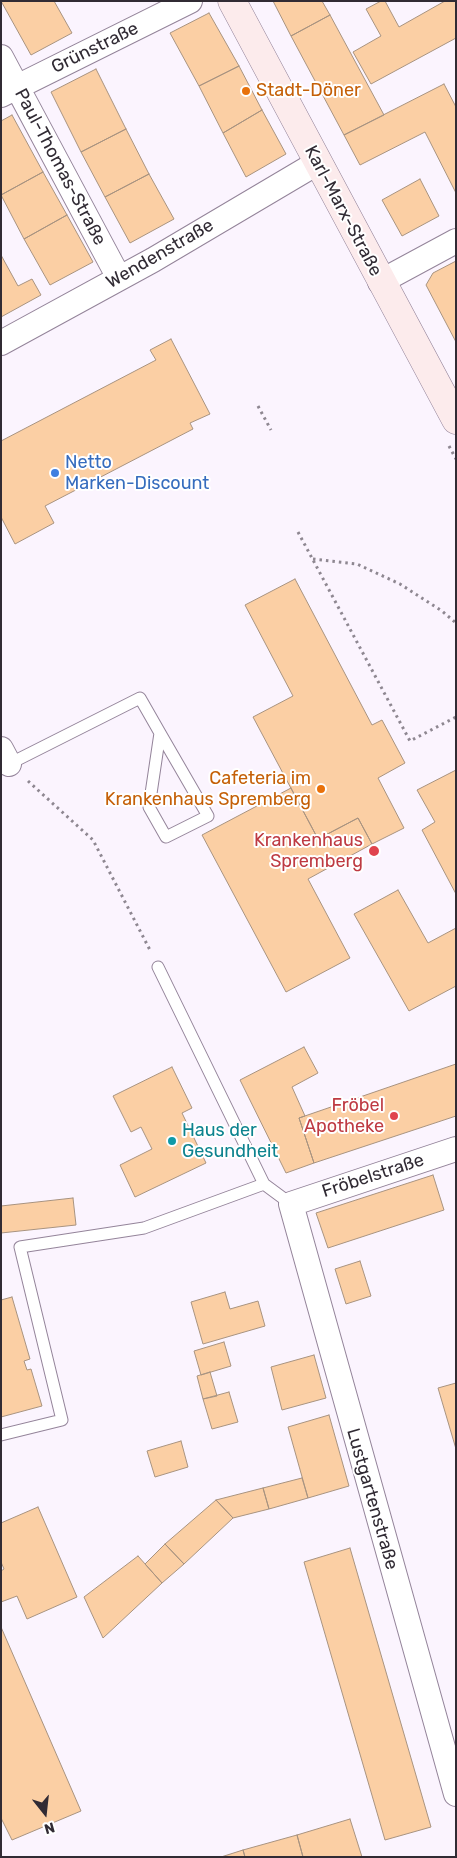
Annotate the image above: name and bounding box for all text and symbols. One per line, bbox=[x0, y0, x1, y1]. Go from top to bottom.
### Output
street label: Grünstraße bbox=[48, 18, 142, 78]
place label: Stadt-Döner bbox=[256, 80, 361, 102]
street label: Paul-Thomas-Straße bbox=[10, 85, 110, 249]
marker: Stadt-Döner bbox=[240, 85, 252, 97]
street label: Karl-Marx-Straße bbox=[300, 142, 386, 280]
street label: Wendenstraße bbox=[103, 215, 217, 293]
place label: Netto Marken-Discount bbox=[65, 452, 209, 494]
marker: Netto Marken-Discount bbox=[49, 467, 61, 479]
place label: Cafeteria im Krankenhaus Spremberg bbox=[105, 768, 311, 811]
marker: Cafeteria im Krankenhaus Spremberg bbox=[315, 783, 327, 795]
place label: Krankenhaus Spremberg bbox=[254, 830, 363, 872]
marker: Krankenhaus Spremberg bbox=[367, 844, 381, 858]
place label: Fröbel Apotheke bbox=[304, 1095, 384, 1138]
marker: Fröbel Apotheke bbox=[388, 1110, 400, 1122]
place label: Haus der Gesundheit bbox=[182, 1120, 278, 1162]
marker: Haus der Gesundheit bbox=[166, 1135, 178, 1147]
street label: Fröbelstraße bbox=[319, 1149, 427, 1203]
street label: Lustgartenstraße bbox=[342, 1426, 402, 1572]
north arrow bbox=[20, 1788, 70, 1838]
text: N bbox=[42, 1818, 56, 1837]

